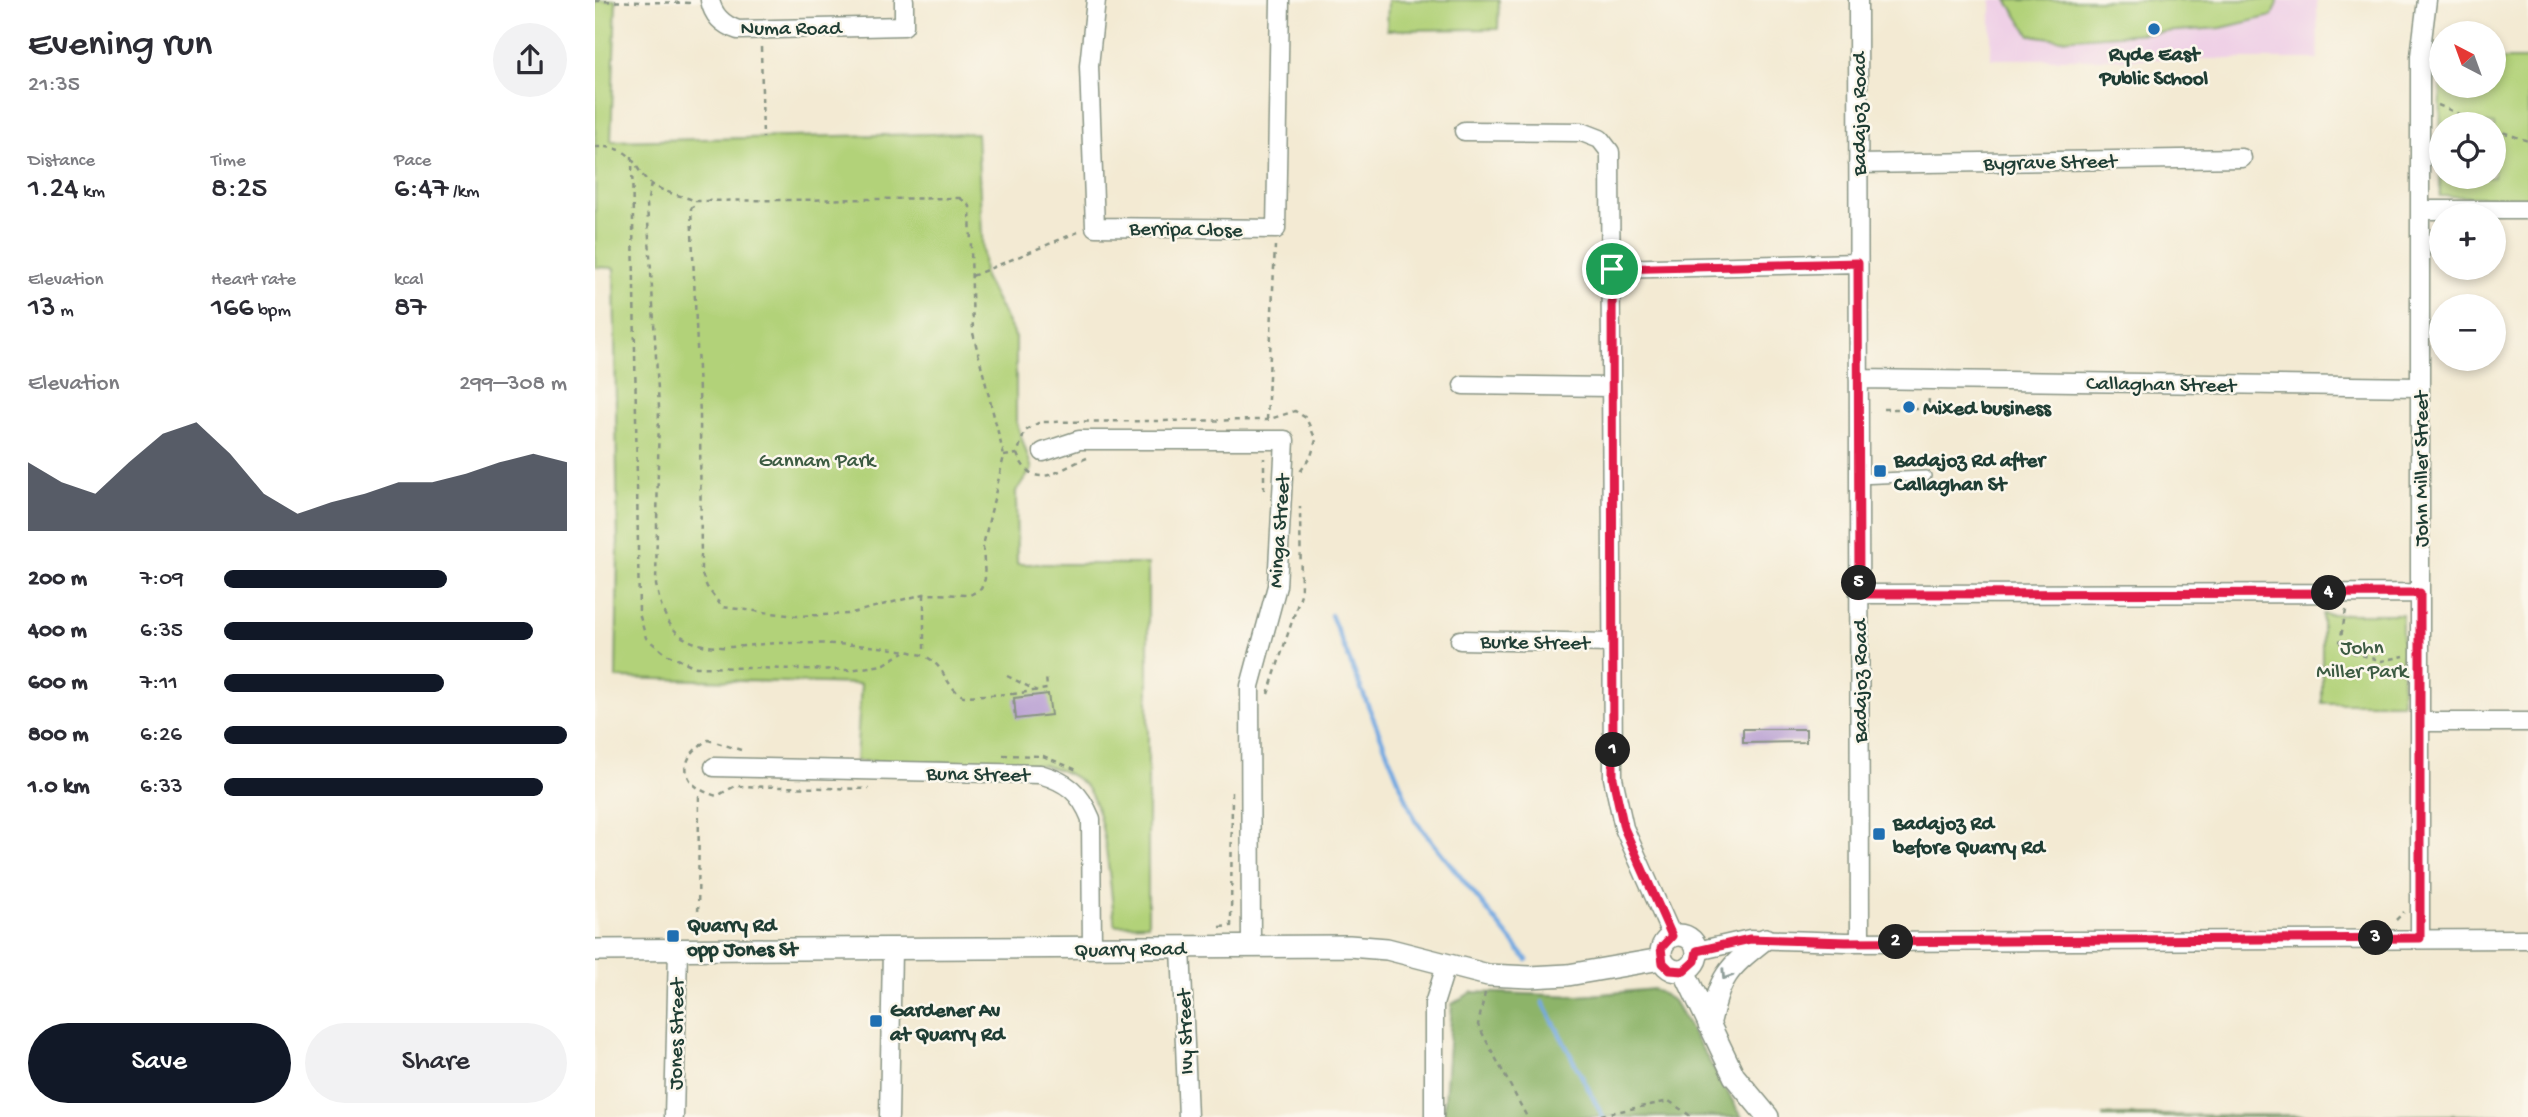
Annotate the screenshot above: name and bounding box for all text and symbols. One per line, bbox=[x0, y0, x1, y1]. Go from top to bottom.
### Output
street label: Numa Road bbox=[741, 18, 843, 43]
marker: Ryde East Public School bbox=[2146, 21, 2162, 37]
north arrow bbox=[2429, 21, 2506, 98]
map controls bbox=[2429, 21, 2506, 371]
button: share bbox=[493, 23, 567, 97]
text: Evening run bbox=[28, 24, 212, 68]
place label: Ryde East Public School bbox=[2099, 44, 2209, 93]
street label: Badajoz Road bbox=[1849, 51, 1874, 177]
text: 21:35 bbox=[28, 72, 80, 99]
button: locate bbox=[2429, 112, 2506, 189]
text: Distance bbox=[28, 150, 95, 173]
text: Time bbox=[211, 150, 246, 173]
text: Pace bbox=[394, 150, 431, 173]
street label: Bygrave Street bbox=[1982, 151, 2119, 178]
text: 1.24 bbox=[28, 173, 78, 208]
text: 8:25 bbox=[211, 173, 267, 208]
text: 6:47 bbox=[394, 173, 448, 208]
text: km bbox=[78, 181, 105, 204]
text: /km bbox=[448, 181, 479, 204]
button: + bbox=[2429, 203, 2506, 280]
street label: Berripa Close bbox=[1128, 218, 1244, 245]
pin bbox=[1582, 239, 1642, 299]
icon: arrive bbox=[1593, 250, 1631, 288]
text: Elevation bbox=[28, 269, 104, 292]
text: Heart rate bbox=[211, 269, 296, 292]
text: kcal bbox=[394, 269, 424, 292]
text: 13 bbox=[28, 292, 56, 327]
text: 166 bbox=[211, 292, 254, 327]
text: 87 bbox=[394, 292, 426, 327]
button: − bbox=[2429, 294, 2506, 371]
text: m bbox=[56, 300, 74, 323]
text: bpm bbox=[254, 300, 291, 323]
text: Elevation bbox=[28, 371, 119, 398]
text: 299–308 m bbox=[459, 371, 567, 398]
street label: Callaghan Street bbox=[2086, 373, 2238, 400]
street label: John Miller Street bbox=[2411, 389, 2436, 547]
place label: Mixed business bbox=[1923, 398, 2052, 423]
marker: Mixed business bbox=[1901, 399, 1917, 415]
park label: Gannam Park bbox=[759, 450, 878, 475]
place label: Badajoz Rd after Callaghan St bbox=[1893, 450, 2047, 499]
marker: Badajoz Rd after Callaghan St bbox=[1872, 463, 1888, 479]
street label: Minga Street bbox=[1265, 471, 1298, 589]
text: 200 m bbox=[28, 566, 87, 593]
text: 7:09 bbox=[140, 566, 184, 593]
pin: 5 bbox=[1841, 566, 1877, 600]
text: 5 bbox=[1854, 571, 1864, 594]
pin: 4 bbox=[2311, 576, 2347, 610]
text: 4 bbox=[2324, 581, 2333, 604]
text: 400 m bbox=[28, 618, 87, 645]
text: 6:35 bbox=[140, 618, 183, 645]
street label: Badajoz Road bbox=[1850, 618, 1875, 744]
street label: Burke Street bbox=[1479, 631, 1592, 658]
park label: John Miller Park bbox=[2316, 637, 2410, 686]
text: 600 m bbox=[28, 670, 88, 697]
text: 7:11 bbox=[140, 670, 178, 697]
text: 800 m bbox=[28, 722, 89, 749]
text: 6:26 bbox=[140, 722, 182, 749]
pin: 1 bbox=[1595, 732, 1631, 768]
text: 1 bbox=[1609, 738, 1616, 761]
street label: Buna Street bbox=[925, 763, 1032, 790]
text: 1.0 km bbox=[28, 774, 90, 801]
text: 6:33 bbox=[140, 774, 183, 801]
place label: Badajoz Rd before Quarry Rd bbox=[1892, 813, 2047, 862]
marker: Badajoz Rd before Quarry Rd bbox=[1871, 826, 1887, 842]
place label: Quarry Rd opp Jones St bbox=[686, 915, 800, 964]
pin: 3 bbox=[2359, 920, 2393, 956]
pin: 2 bbox=[1879, 925, 1913, 960]
text: 3 bbox=[2371, 926, 2380, 949]
marker: Quarry Rd opp Jones St bbox=[665, 928, 681, 944]
text: 2 bbox=[1891, 930, 1900, 953]
street label: Quarry Road bbox=[1074, 938, 1188, 965]
one-way arrow bbox=[1722, 967, 1735, 980]
street label: Jones Street bbox=[665, 976, 692, 1090]
street label: Ivy Street bbox=[1173, 986, 1201, 1075]
place label: Gardener Av at Quarry Rd bbox=[889, 1000, 1007, 1049]
marker: Gardener Av at Quarry Rd bbox=[868, 1013, 884, 1029]
button: Save bbox=[28, 1023, 291, 1103]
button: Share bbox=[305, 1023, 567, 1103]

